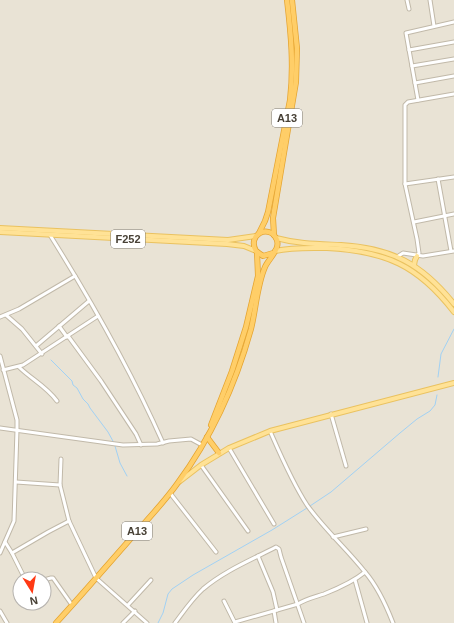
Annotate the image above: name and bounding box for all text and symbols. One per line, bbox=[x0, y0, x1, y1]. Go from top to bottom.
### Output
road number: A13 bbox=[272, 109, 302, 127]
road number: F252 bbox=[111, 230, 145, 248]
road number: A13 bbox=[122, 522, 152, 540]
north arrow bbox=[12, 571, 52, 611]
text: N bbox=[29, 594, 39, 607]

